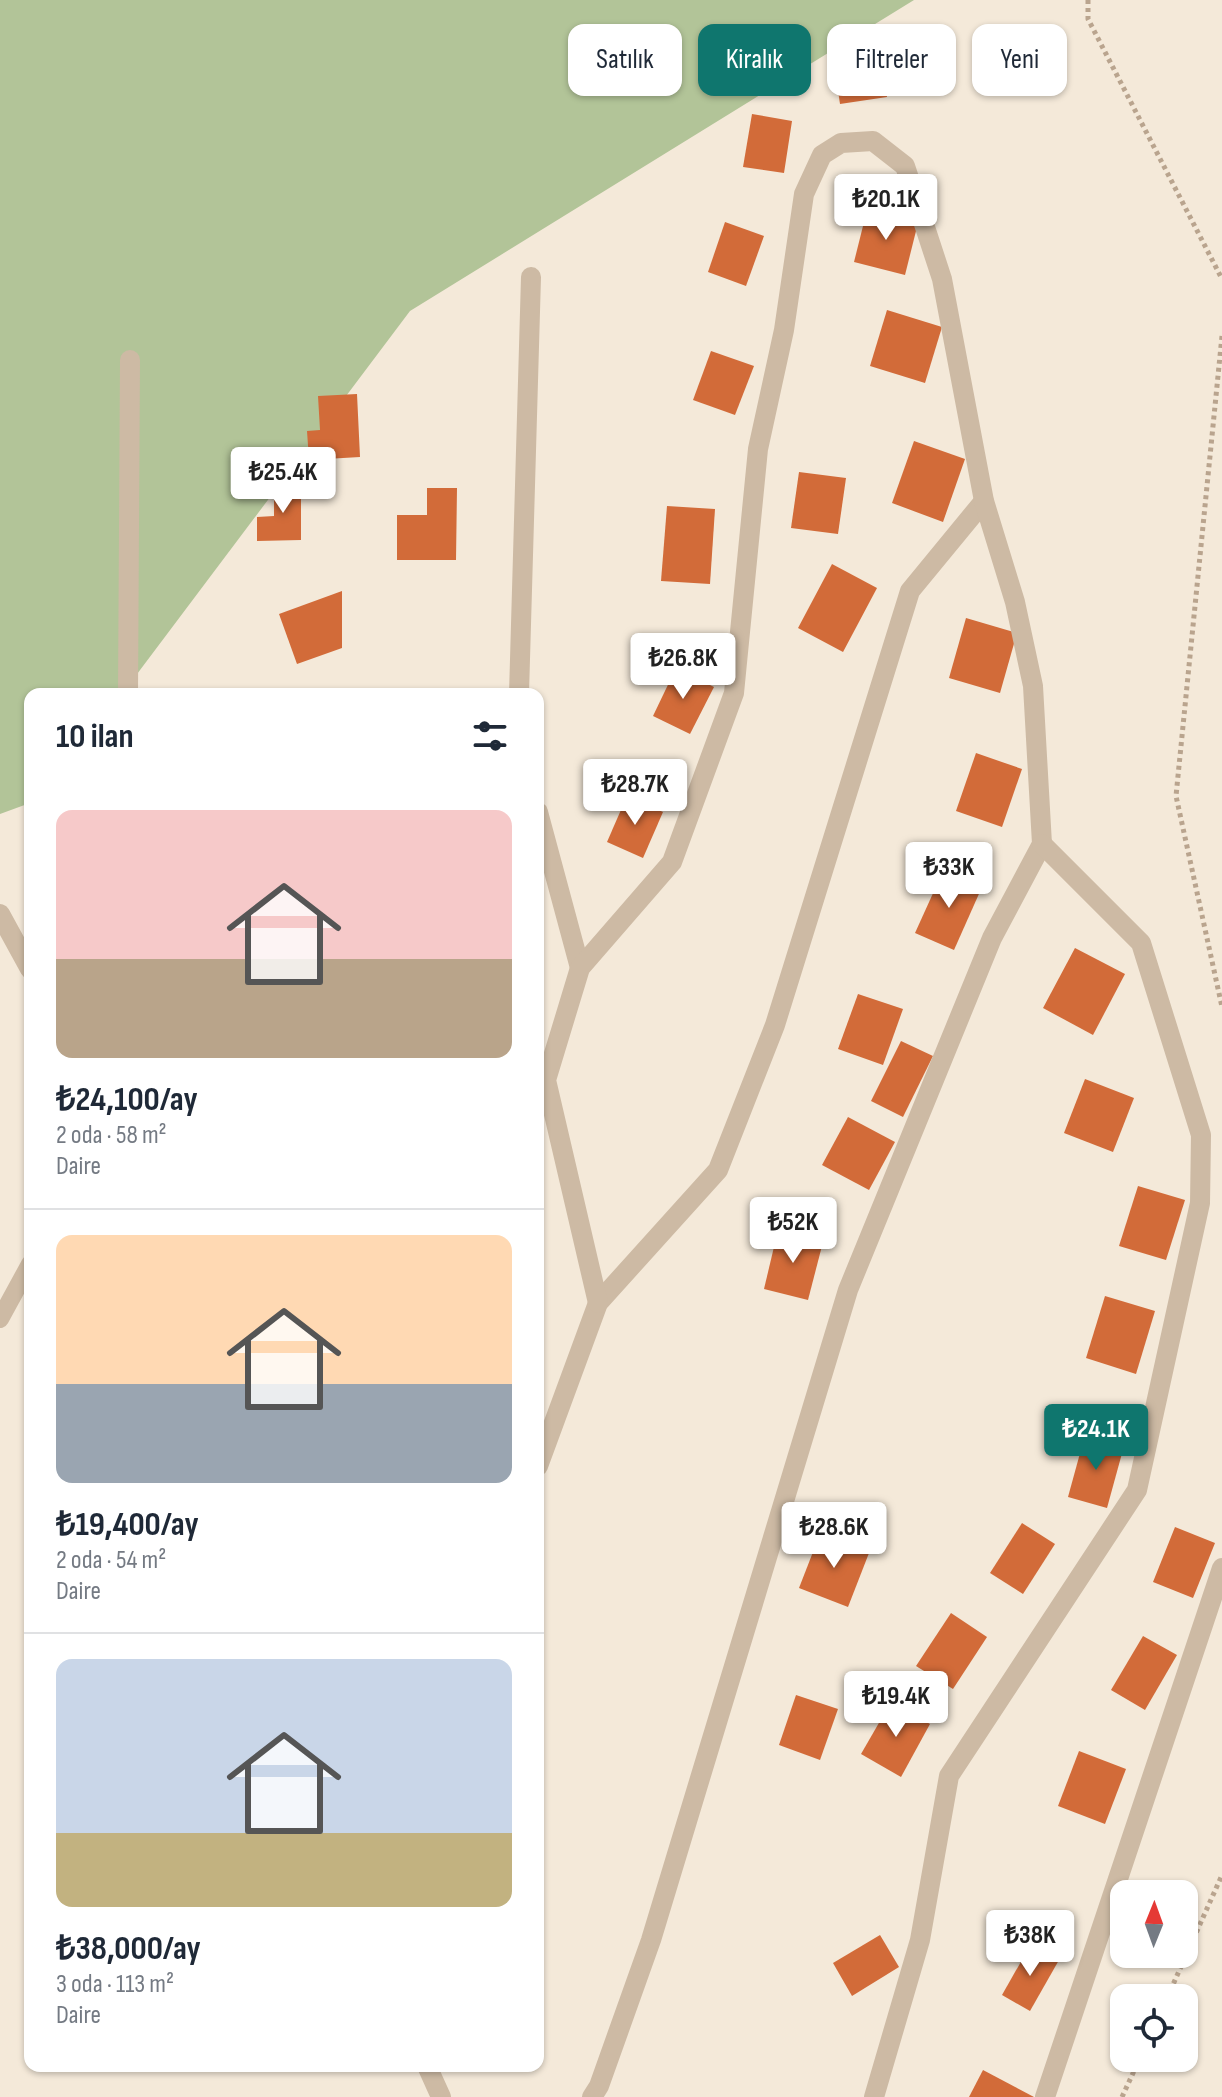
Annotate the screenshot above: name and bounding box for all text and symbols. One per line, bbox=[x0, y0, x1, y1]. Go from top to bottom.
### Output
chip: Satılık bbox=[568, 24, 682, 96]
chip: Kiralık bbox=[698, 24, 811, 96]
chip: Filtreler bbox=[827, 24, 956, 96]
chip: Yeni bbox=[972, 24, 1067, 96]
pin: ₺20.1K bbox=[821, 174, 951, 242]
text: ₺20.1K bbox=[852, 184, 920, 215]
pin: ₺25.4K bbox=[218, 447, 348, 515]
text: ₺25.4K bbox=[249, 457, 317, 488]
pin: ₺26.8K bbox=[618, 633, 748, 701]
text: ₺26.8K bbox=[648, 643, 718, 674]
icon: filters bbox=[468, 714, 512, 758]
text: 10 ilan bbox=[56, 716, 134, 757]
pin: ₺28.7K bbox=[570, 759, 700, 827]
text: ₺28.7K bbox=[601, 769, 669, 800]
pin: ₺33K bbox=[902, 842, 996, 910]
text: ₺33K bbox=[923, 852, 975, 883]
icon: home bbox=[212, 862, 356, 1006]
text: ₺24,100/ay bbox=[56, 1079, 198, 1120]
text: 2 oda · 58 m² bbox=[56, 1120, 167, 1151]
text: Daire bbox=[56, 1151, 101, 1182]
pin: ₺52K bbox=[746, 1197, 840, 1265]
text: ₺52K bbox=[768, 1207, 818, 1238]
icon: home bbox=[212, 1287, 356, 1431]
pin: ₺24.1K bbox=[1031, 1404, 1161, 1472]
text: ₺24.1K bbox=[1062, 1414, 1130, 1445]
pin: ₺28.6K bbox=[769, 1502, 899, 1570]
text: ₺19,400/ay bbox=[56, 1504, 199, 1545]
text: ₺28.6K bbox=[800, 1512, 868, 1543]
text: 2 oda · 54 m² bbox=[56, 1545, 166, 1576]
text: Daire bbox=[56, 1576, 101, 1607]
pin: ₺19.4K bbox=[831, 1671, 961, 1739]
text: ₺19.4K bbox=[862, 1681, 930, 1712]
icon: home bbox=[212, 1711, 356, 1855]
north arrow bbox=[1110, 1880, 1198, 1968]
map controls bbox=[1110, 1880, 1198, 2072]
pin: ₺38K bbox=[983, 1910, 1077, 1978]
text: ₺38K bbox=[1004, 1920, 1056, 1951]
text: ₺38,000/ay bbox=[56, 1928, 201, 1969]
text: 3 oda · 113 m² bbox=[56, 1969, 174, 2000]
button: locate bbox=[1110, 1984, 1198, 2072]
text: Daire bbox=[56, 2000, 101, 2031]

